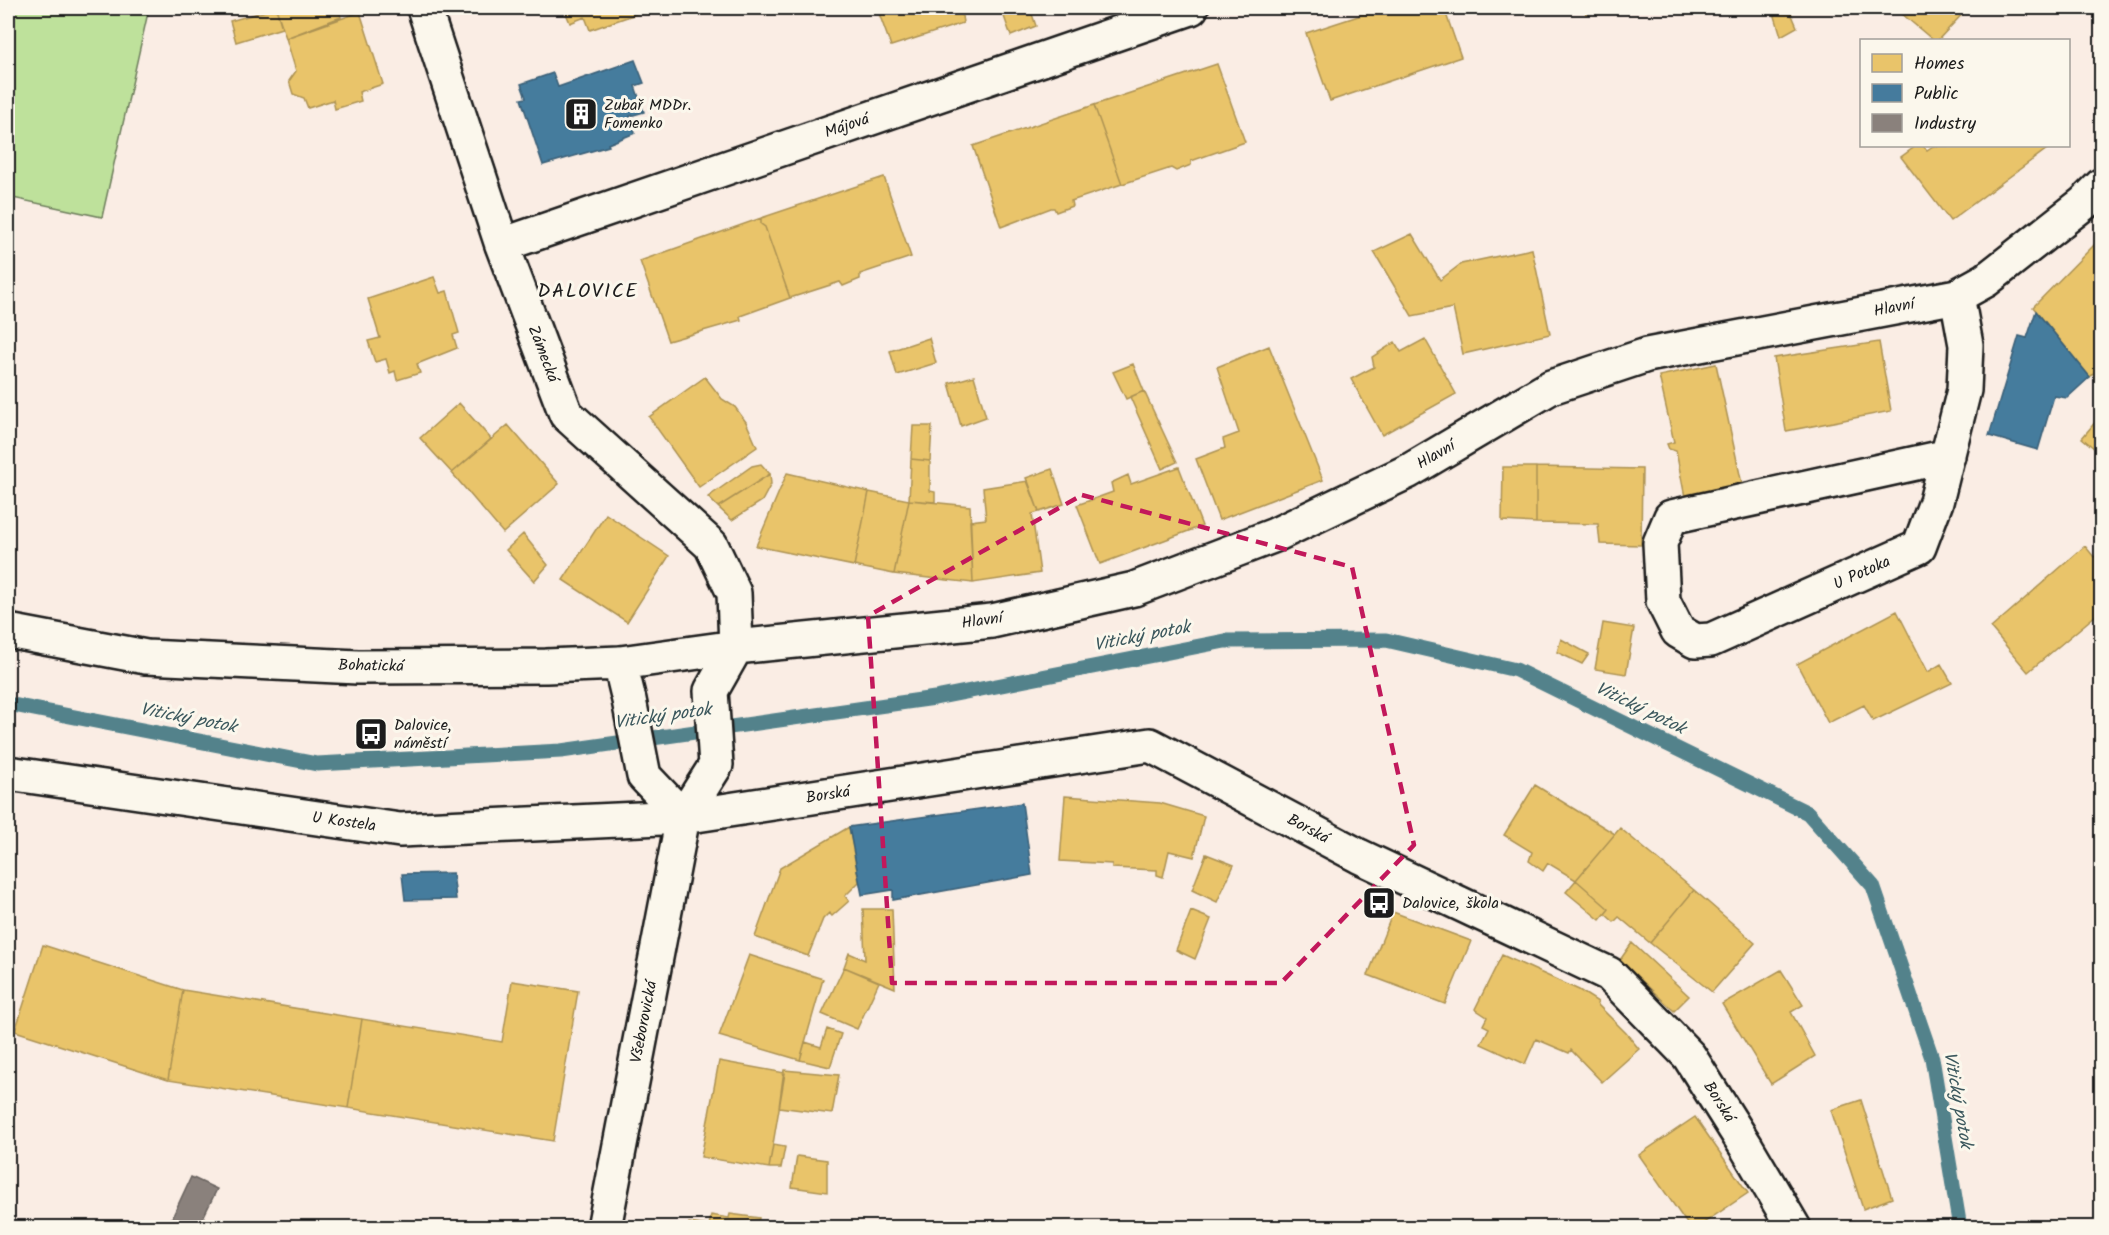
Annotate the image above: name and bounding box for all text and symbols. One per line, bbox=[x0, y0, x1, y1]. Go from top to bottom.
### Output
legend bbox=[1860, 39, 2070, 147]
text: Homes bbox=[1914, 50, 1965, 79]
text: Public bbox=[1914, 80, 1959, 109]
place label: Zubař MDDr. Fomenko bbox=[604, 93, 691, 136]
building icon: Zubař MDDr. Fomenko bbox=[563, 96, 599, 132]
street label: Májová bbox=[821, 106, 874, 145]
text: Industry bbox=[1914, 110, 1976, 139]
district label: DALOVICE bbox=[538, 276, 638, 308]
street label: Hlavní bbox=[1871, 291, 1919, 324]
street label: Zámecká bbox=[521, 322, 566, 388]
street label: Hlavní bbox=[1412, 433, 1462, 476]
street label: U Potoka bbox=[1829, 549, 1895, 597]
street label: Hlavní bbox=[960, 605, 1006, 636]
water label: Vitický potok bbox=[1091, 613, 1195, 661]
street label: Bohatická bbox=[338, 653, 406, 679]
water label: Vitický potok bbox=[1590, 675, 1692, 745]
water label: Vitický potok bbox=[137, 695, 241, 743]
water label: Vitický potok bbox=[613, 695, 716, 738]
place label: Dalovice, náměstí bbox=[394, 713, 452, 756]
bus stop icon: Dalovice, náměstí bbox=[353, 716, 389, 752]
street label: Borská bbox=[804, 779, 853, 811]
street label: U Kostela bbox=[310, 805, 378, 839]
street label: Borská bbox=[1282, 807, 1335, 851]
bus stop icon: Dalovice, škola bbox=[1361, 885, 1397, 921]
place label: Dalovice, škola bbox=[1402, 891, 1499, 916]
street label: Všeborovická bbox=[624, 977, 665, 1065]
water label: Vitický potok bbox=[1934, 1049, 1980, 1153]
street label: Borská bbox=[1697, 1076, 1742, 1129]

